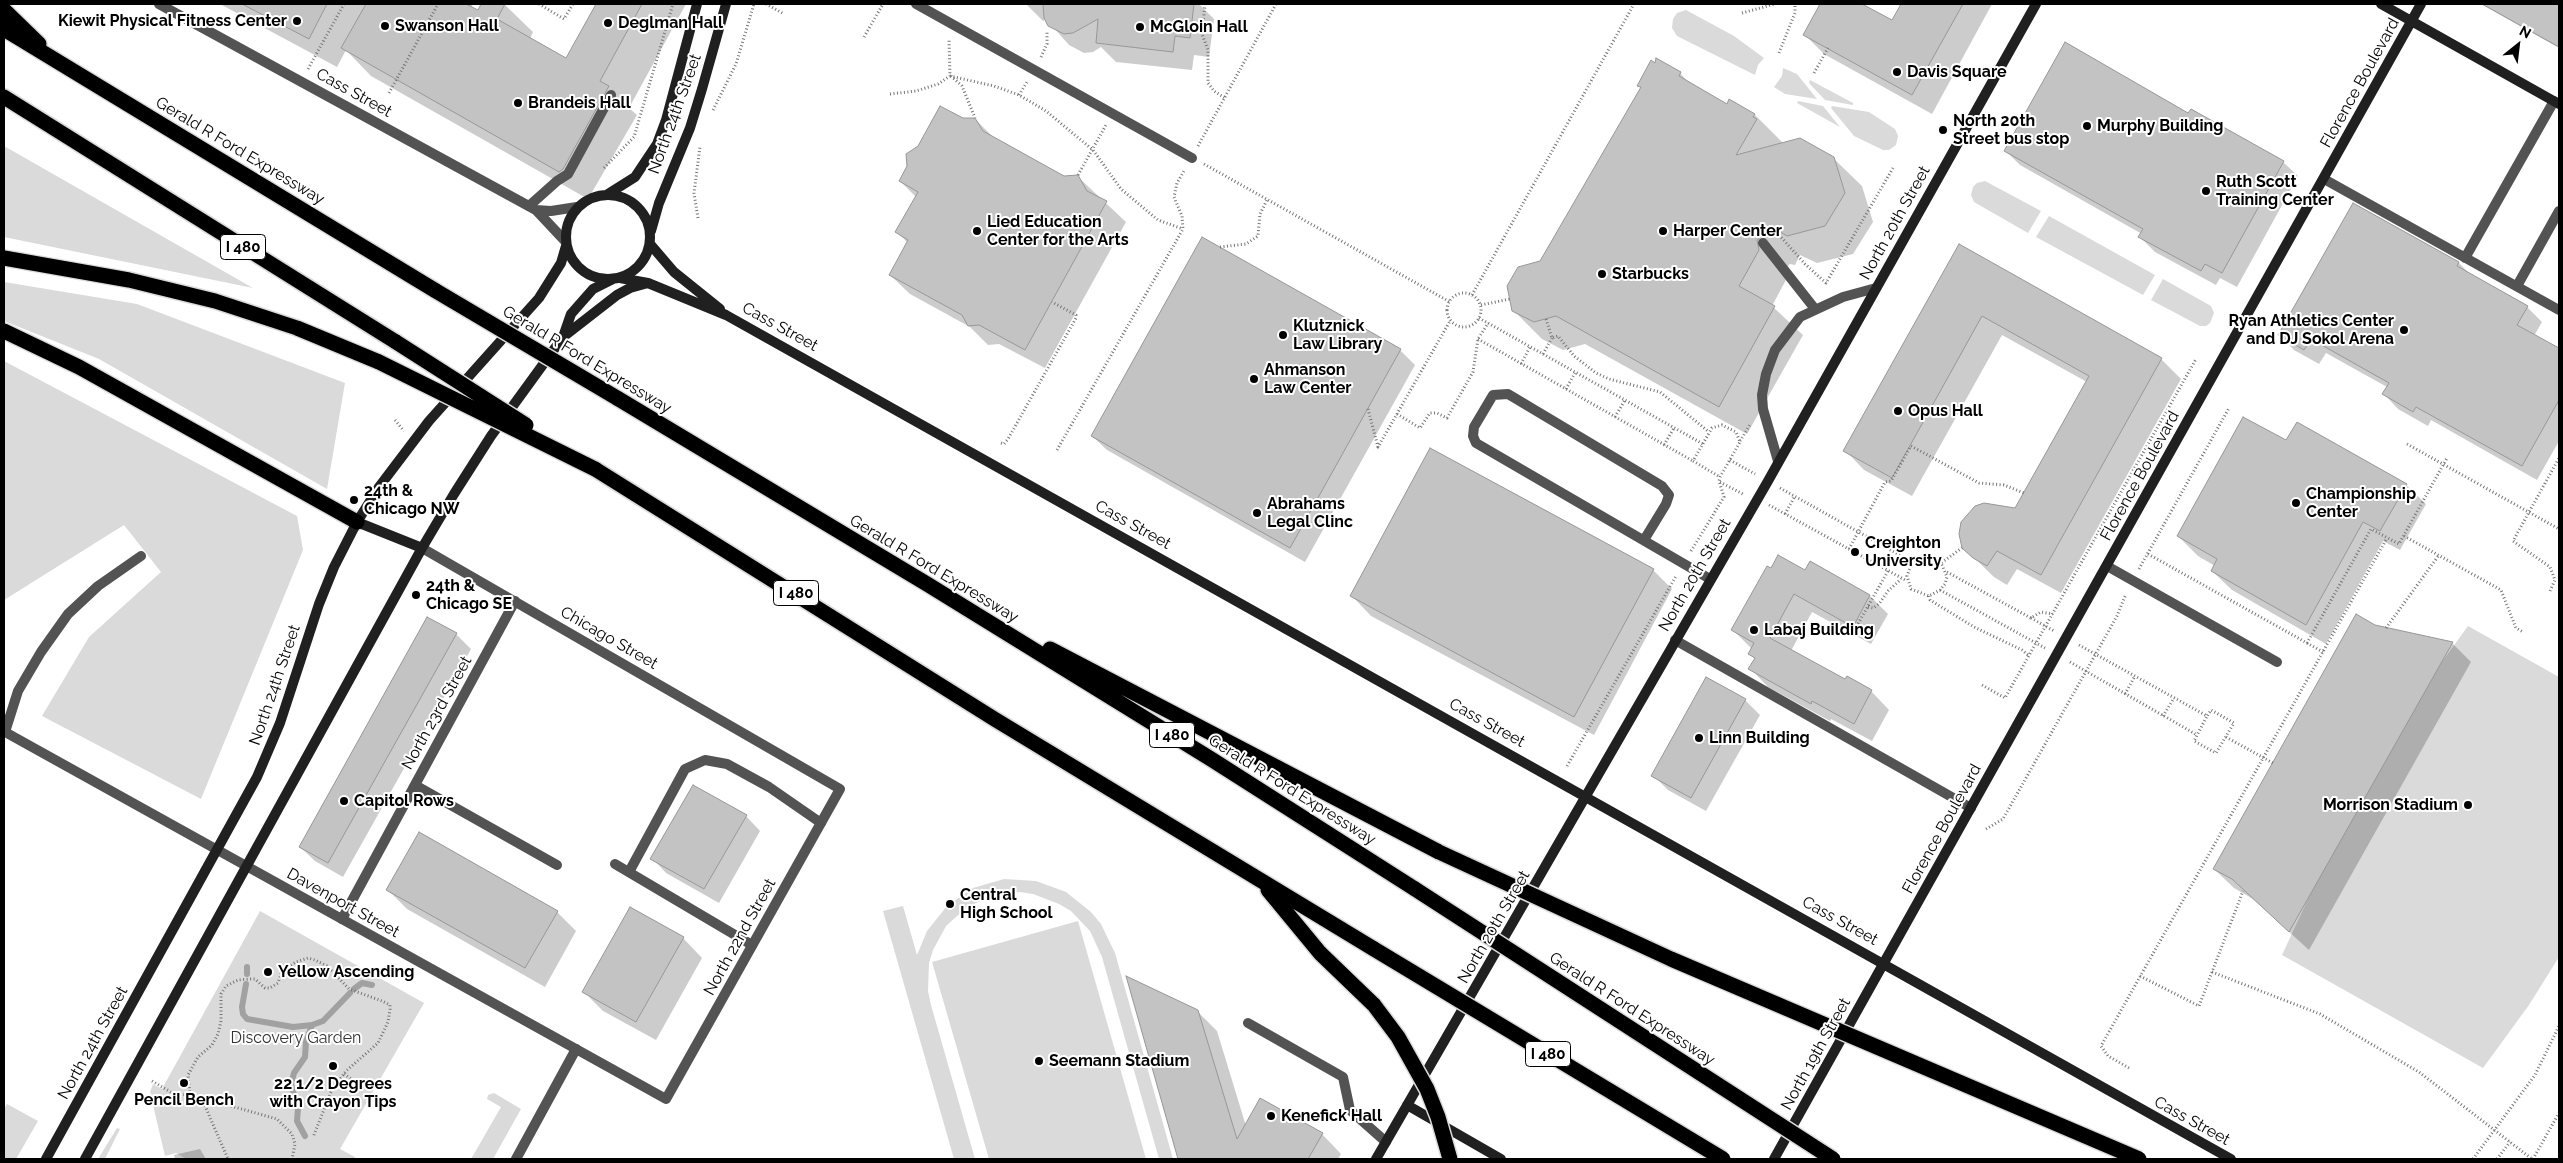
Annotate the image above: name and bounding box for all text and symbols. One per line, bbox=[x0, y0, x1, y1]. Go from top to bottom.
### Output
place label: Kiewit Physical Fitness Center bbox=[58, 11, 287, 31]
place label: Deglman Hall bbox=[618, 13, 723, 33]
marker: Kiewit Physical Fitness Center bbox=[291, 15, 303, 27]
street label: Florence Boulevard bbox=[2316, 15, 2404, 151]
place label: Swanson Hall bbox=[395, 16, 499, 36]
marker: Deglman Hall bbox=[602, 17, 614, 29]
place label: McGloin Hall bbox=[1150, 17, 1248, 37]
marker: Swanson Hall bbox=[379, 20, 391, 32]
north arrow bbox=[2493, 20, 2543, 70]
marker: McGloin Hall bbox=[1134, 21, 1146, 33]
text: N bbox=[2517, 22, 2534, 41]
street label: North 24th Street bbox=[644, 51, 706, 177]
place label: Davis Square bbox=[1907, 62, 2007, 82]
street label: Cass Street bbox=[313, 64, 395, 122]
marker: Davis Square bbox=[1891, 66, 1903, 78]
street label: Gerald R Ford Expressway bbox=[152, 93, 328, 209]
place label: Brandeis Hall bbox=[528, 93, 631, 113]
marker: Brandeis Hall bbox=[512, 97, 524, 109]
place label: North 20th Street bus stop bbox=[1953, 111, 2069, 149]
place label: Murphy Building bbox=[2097, 116, 2223, 136]
marker: Murphy Building bbox=[2081, 120, 2093, 132]
marker: North 20th Street bus stop bbox=[1937, 124, 1949, 136]
street label: North 20th Street bbox=[1856, 163, 1934, 283]
place label: Ruth Scott Training Center bbox=[2216, 172, 2334, 210]
marker: Ruth Scott Training Center bbox=[2200, 185, 2212, 197]
place label: Lied Education Center for the Arts bbox=[987, 212, 1129, 250]
place label: Harper Center bbox=[1673, 221, 1782, 241]
marker: Lied Education Center for the Arts bbox=[971, 225, 983, 237]
marker: Harper Center bbox=[1657, 225, 1669, 237]
road number: I 480 bbox=[220, 234, 266, 260]
place label: Starbucks bbox=[1612, 264, 1689, 284]
marker: Starbucks bbox=[1596, 268, 1608, 280]
street label: Cass Street bbox=[739, 298, 821, 356]
street label: Gerald R Ford Expressway bbox=[499, 302, 675, 418]
place label: Ryan Athletics Center and DJ Sokol Arena bbox=[2228, 311, 2394, 349]
place label: Klutznick Law Library bbox=[1293, 316, 1382, 354]
marker: Ryan Athletics Center and DJ Sokol Arena bbox=[2398, 324, 2410, 336]
marker: Klutznick Law Library bbox=[1277, 329, 1289, 341]
place label: Ahmanson Law Center bbox=[1264, 360, 1351, 398]
marker: Ahmanson Law Center bbox=[1248, 373, 1260, 385]
place label: Opus Hall bbox=[1908, 401, 1983, 421]
marker: Opus Hall bbox=[1892, 405, 1904, 417]
street label: Florence Boulevard bbox=[2096, 408, 2184, 544]
place label: 24th & Chicago NW bbox=[364, 481, 460, 519]
place label: Championship Center bbox=[2306, 484, 2416, 522]
marker: 24th & Chicago NW bbox=[348, 494, 360, 506]
place label: Abrahams Legal Clinc bbox=[1267, 494, 1353, 532]
street label: Cass Street bbox=[1092, 496, 1174, 554]
marker: Championship Center bbox=[2290, 497, 2302, 509]
marker: Abrahams Legal Clinc bbox=[1251, 507, 1263, 519]
street label: Gerald R Ford Expressway bbox=[846, 511, 1022, 627]
street label: North 20th Street bbox=[1655, 515, 1735, 635]
place label: Creighton University bbox=[1865, 533, 1942, 571]
marker: Creighton University bbox=[1849, 546, 1861, 558]
place label: 24th & Chicago SE bbox=[426, 576, 512, 614]
road number: I 480 bbox=[774, 580, 818, 606]
marker: 24th & Chicago SE bbox=[410, 589, 422, 601]
street label: Chicago Street bbox=[557, 602, 661, 674]
place label: Labaj Building bbox=[1764, 620, 1874, 640]
street label: North 24th Street bbox=[245, 622, 305, 748]
marker: Labaj Building bbox=[1748, 624, 1760, 636]
street label: North 23rd Street bbox=[398, 653, 476, 773]
street label: Cass Street bbox=[1446, 694, 1528, 752]
road number: I 480 bbox=[1150, 722, 1194, 748]
place label: Linn Building bbox=[1709, 728, 1810, 748]
street label: Gerald R Ford Expressway bbox=[1205, 731, 1379, 849]
marker: Linn Building bbox=[1693, 732, 1705, 744]
street label: Florence Boulevard bbox=[1898, 761, 1986, 897]
place label: Capitol Rows bbox=[354, 791, 454, 811]
marker: Capitol Rows bbox=[338, 795, 350, 807]
place label: Morrison Stadium bbox=[2323, 795, 2458, 815]
marker: Morrison Stadium bbox=[2462, 799, 2474, 811]
street label: Davenport Street bbox=[283, 864, 403, 942]
street label: North 20th Street bbox=[1454, 867, 1534, 987]
street label: North 22nd Street bbox=[700, 875, 780, 999]
place label: Central High School bbox=[960, 885, 1053, 923]
street label: Cass Street bbox=[1799, 892, 1881, 950]
marker: Central High School bbox=[944, 898, 956, 910]
street label: Gerald R Ford Expressway bbox=[1546, 948, 1718, 1070]
place label: Yellow Ascending bbox=[278, 962, 414, 982]
marker: Yellow Ascending bbox=[262, 966, 274, 978]
street label: North 24th Street bbox=[54, 983, 132, 1103]
street label: North 19th Street bbox=[1777, 994, 1855, 1114]
park label: Discovery Garden bbox=[231, 1028, 361, 1048]
road number: I 480 bbox=[1526, 1042, 1570, 1066]
place label: Seemann Stadium bbox=[1049, 1051, 1189, 1071]
marker: Seemann Stadium bbox=[1033, 1055, 1045, 1067]
marker: 22 1/2 Degrees with Crayon Tips bbox=[327, 1060, 339, 1072]
place label: 22 1/2 Degrees with Crayon Tips bbox=[270, 1074, 396, 1112]
marker: Pencil Bench bbox=[178, 1077, 190, 1089]
place label: Pencil Bench bbox=[134, 1090, 234, 1110]
street label: Cass Street bbox=[2151, 1092, 2233, 1150]
place label: Kenefick Hall bbox=[1281, 1106, 1382, 1126]
marker: Kenefick Hall bbox=[1265, 1110, 1277, 1122]

